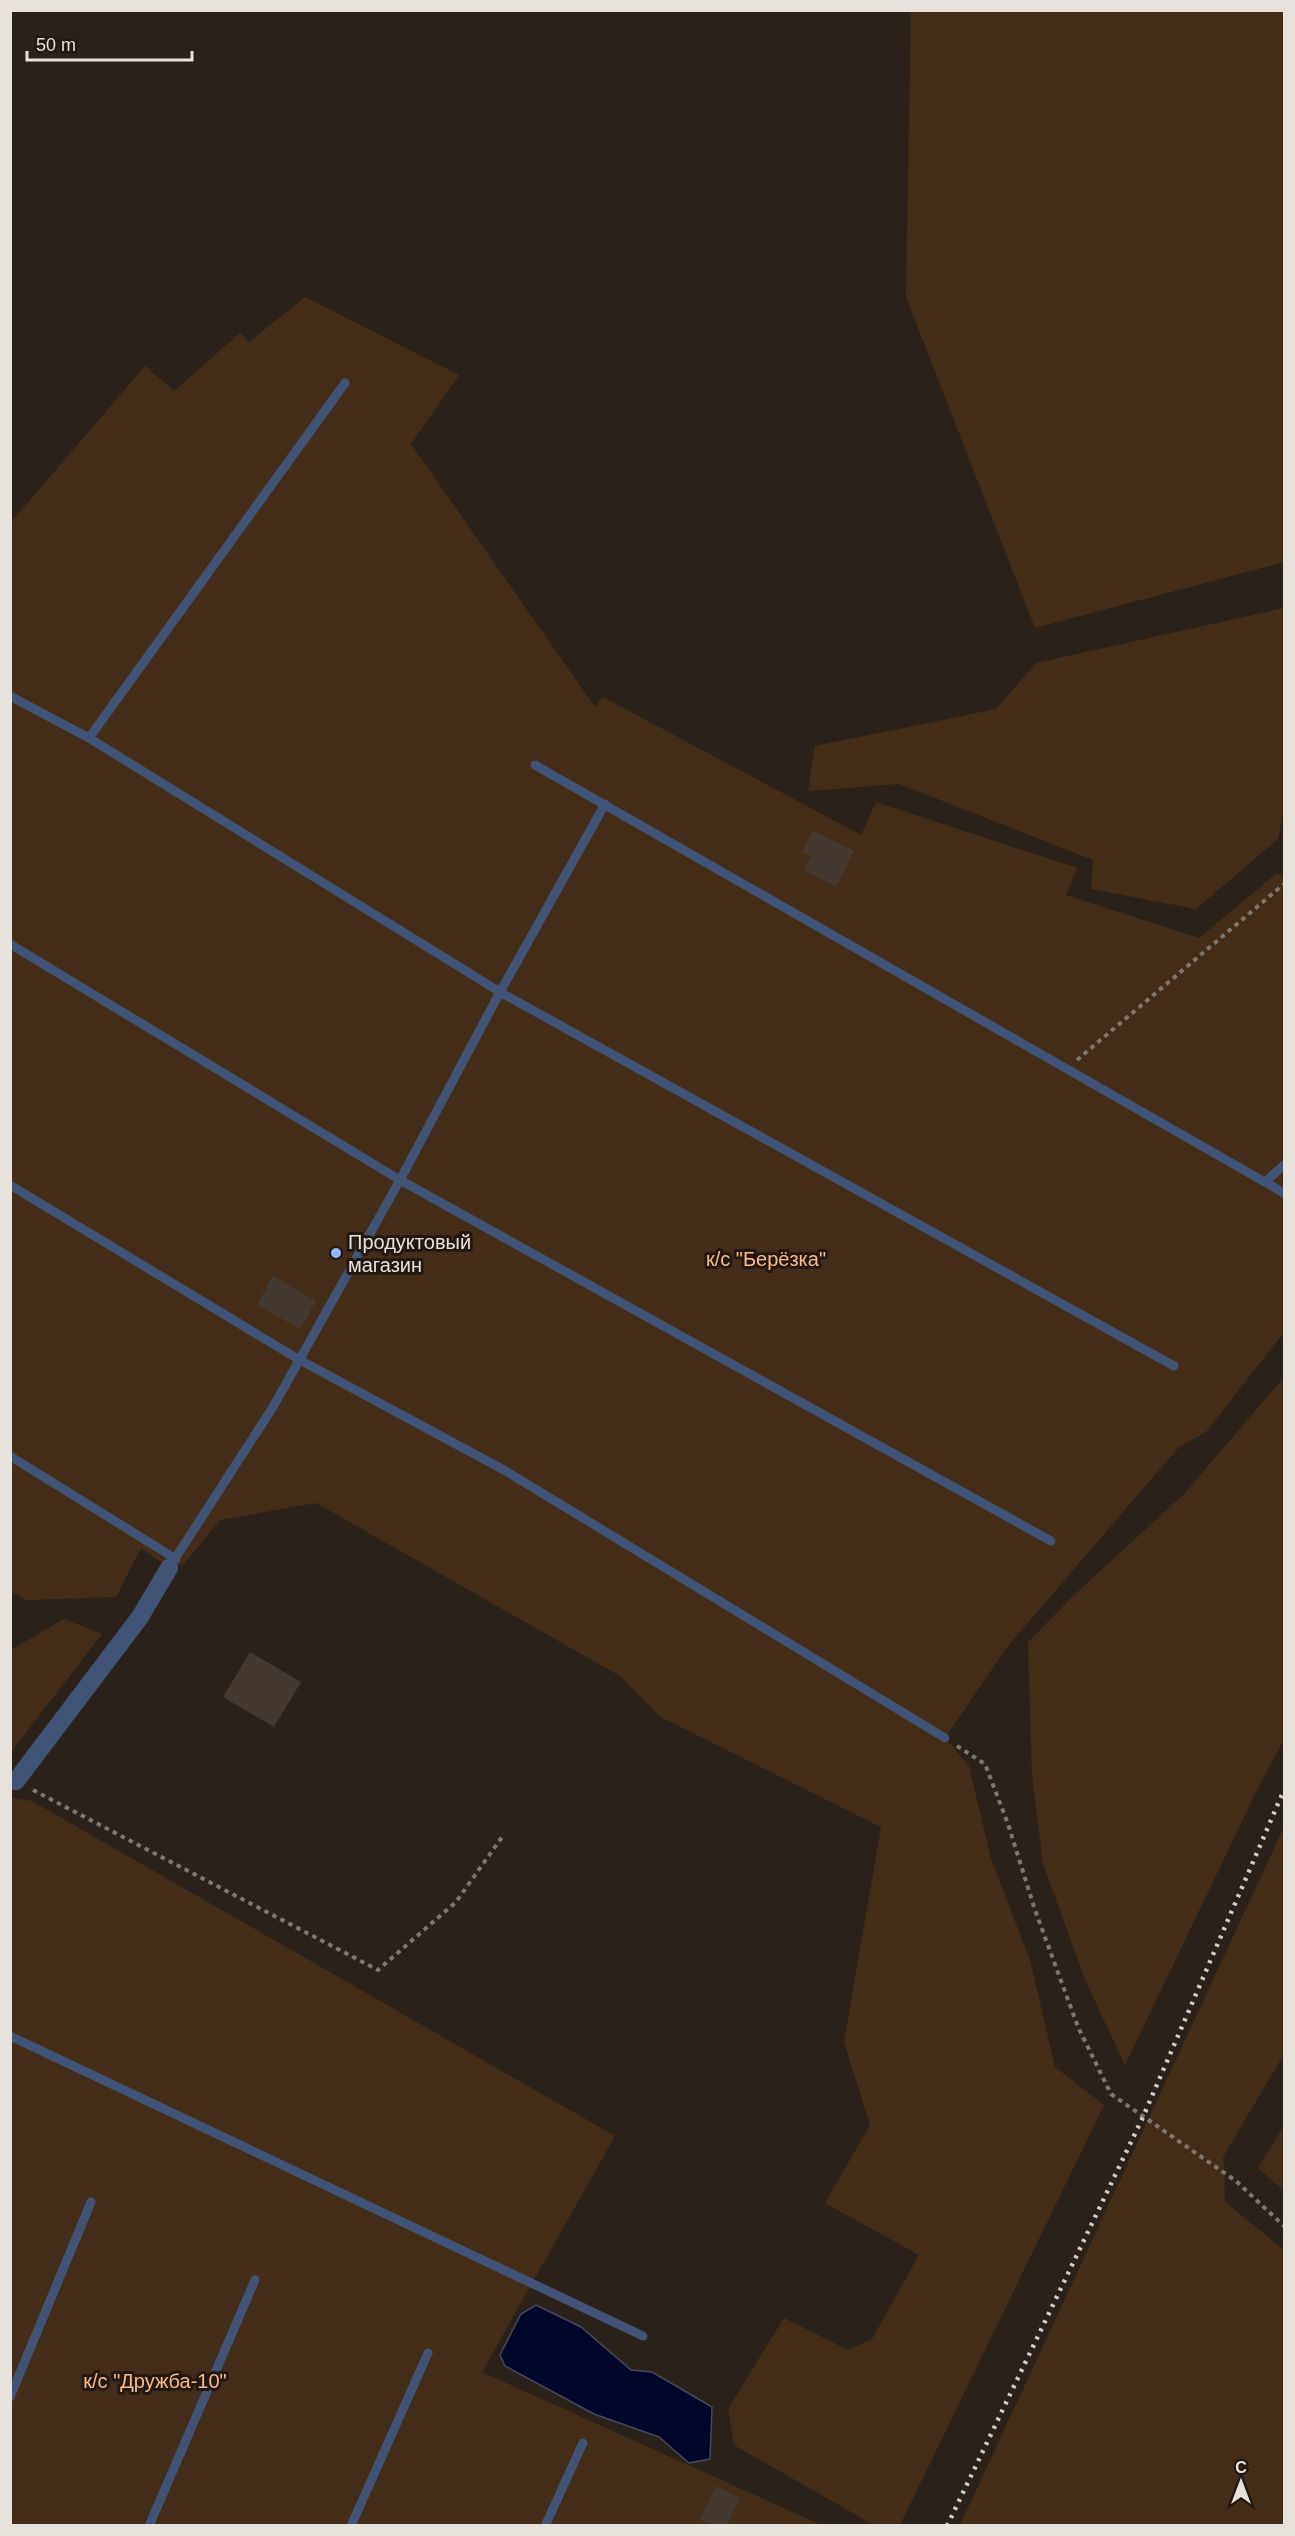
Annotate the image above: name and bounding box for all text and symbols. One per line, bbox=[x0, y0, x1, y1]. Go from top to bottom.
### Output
scale bar bbox=[27, 24, 192, 62]
text: 50 m bbox=[36, 35, 76, 55]
place label: Продуктовый магазин bbox=[348, 1231, 471, 1276]
marker: Продуктовый магазин bbox=[329, 1246, 343, 1260]
park label: к/с "Берёзка" bbox=[706, 1248, 826, 1270]
park label: к/с "Дружба-10" bbox=[83, 2370, 227, 2392]
north arrow bbox=[1211, 2452, 1271, 2512]
text: С bbox=[1235, 2459, 1247, 2476]

